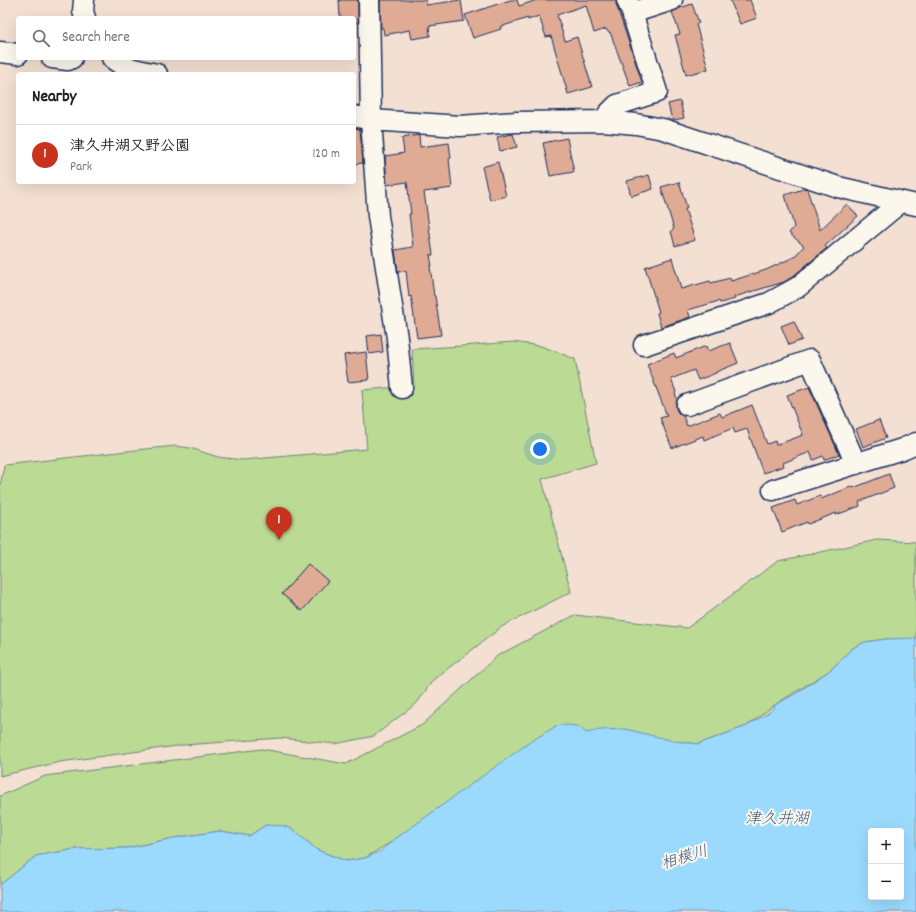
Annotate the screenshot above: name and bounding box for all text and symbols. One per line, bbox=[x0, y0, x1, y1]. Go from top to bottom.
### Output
search box bbox=[16, 16, 356, 60]
icon: search bbox=[30, 27, 52, 49]
text: Search here bbox=[62, 27, 130, 49]
text: Nearby bbox=[32, 86, 76, 110]
text: 津久井湖又野公園 bbox=[70, 136, 190, 158]
text: 1 bbox=[44, 145, 46, 164]
text: 120 m bbox=[312, 145, 340, 164]
text: Park bbox=[70, 158, 92, 177]
your location bbox=[530, 439, 550, 459]
pin: 1 bbox=[266, 507, 292, 540]
water label: 津久井湖 bbox=[745, 808, 811, 831]
map controls bbox=[868, 828, 904, 900]
button: + bbox=[868, 828, 904, 864]
water label: 相模川 bbox=[658, 840, 711, 876]
button: − bbox=[868, 864, 904, 900]

